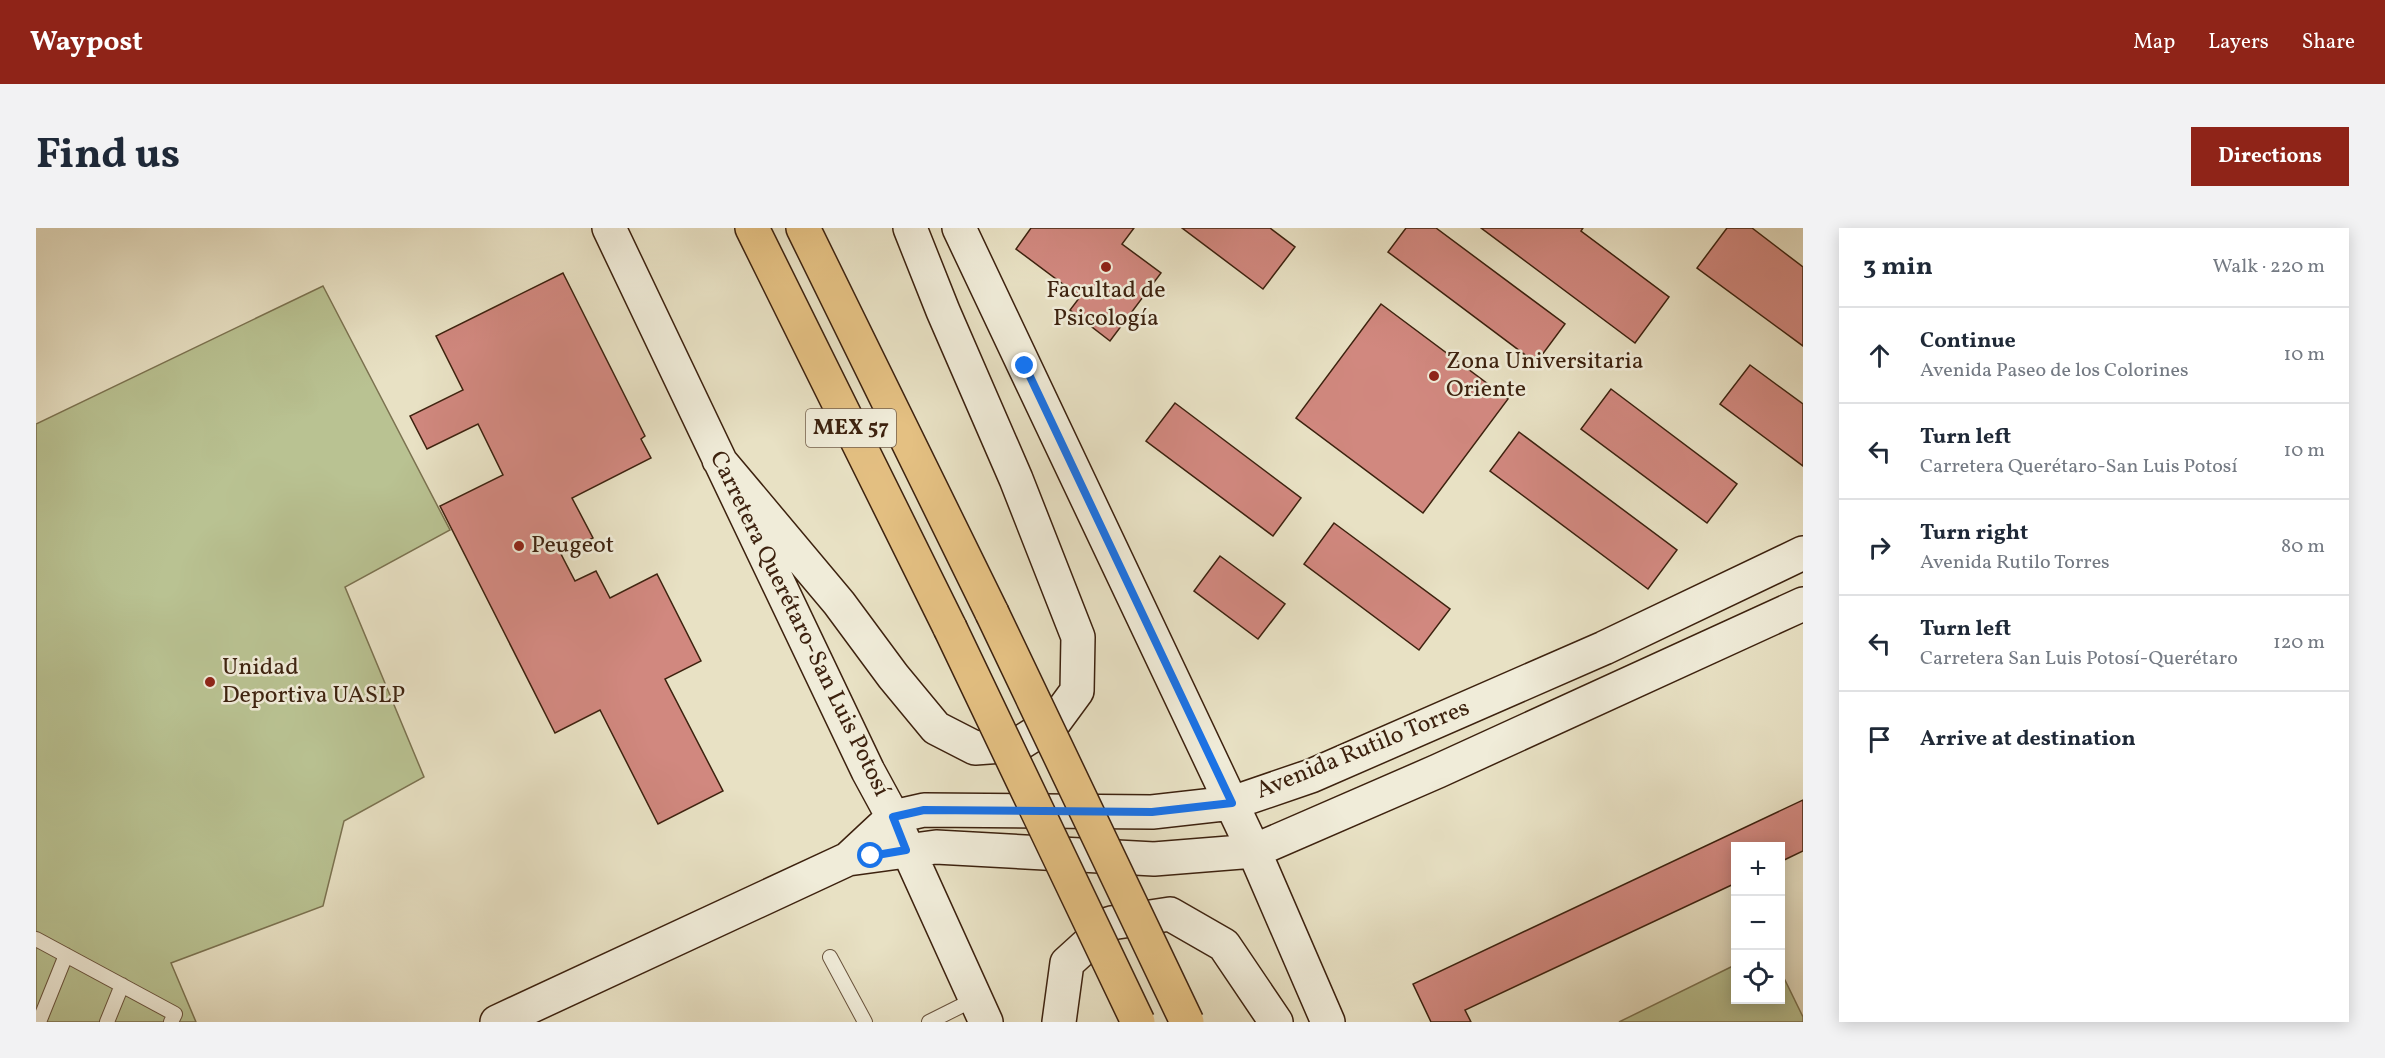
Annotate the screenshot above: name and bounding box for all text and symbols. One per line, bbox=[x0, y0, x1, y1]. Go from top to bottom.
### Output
text: Waypost bbox=[30, 23, 143, 62]
text: Map bbox=[2133, 28, 2175, 57]
text: Layers bbox=[2208, 28, 2269, 57]
text: Share bbox=[2302, 28, 2355, 57]
text: Find us bbox=[36, 127, 180, 186]
button: Directions bbox=[2191, 127, 2349, 186]
text: 3 min bbox=[1863, 249, 1933, 285]
text: Walk · 220 m bbox=[2213, 253, 2325, 281]
marker: Facultad de Psicología bbox=[1099, 260, 1113, 274]
place label: Facultad de Psicología bbox=[1046, 274, 1166, 336]
text: Continue bbox=[1920, 326, 2016, 357]
icon: ahead bbox=[1863, 339, 1896, 372]
text: 10 m bbox=[2284, 341, 2325, 369]
place label: Zona Universitaria Oriente bbox=[1446, 345, 1644, 407]
route end bbox=[1011, 352, 1037, 378]
text: Avenida Paseo de los Colorines bbox=[1920, 357, 2189, 385]
marker: Zona Universitaria Oriente bbox=[1427, 369, 1441, 383]
road number: MEX 57 bbox=[806, 409, 896, 447]
text: Turn left bbox=[1920, 422, 2011, 453]
icon: left bbox=[1863, 435, 1896, 468]
text: 10 m bbox=[2284, 437, 2325, 465]
street label: Carretera Querétaro-San Luis Potosí bbox=[700, 445, 898, 803]
text: Carretera Querétaro-San Luis Potosí bbox=[1920, 453, 2237, 481]
text: Turn right bbox=[1920, 518, 2028, 549]
place label: Peugeot bbox=[531, 529, 614, 563]
icon: right bbox=[1863, 531, 1896, 564]
text: 80 m bbox=[2281, 533, 2325, 561]
marker: Peugeot bbox=[512, 539, 526, 553]
text: Avenida Rutilo Torres bbox=[1920, 549, 2110, 577]
text: Turn left bbox=[1920, 614, 2011, 645]
icon: left bbox=[1863, 627, 1896, 660]
text: 120 m bbox=[2273, 629, 2325, 657]
text: Carretera San Luis Potosí-Querétaro bbox=[1920, 645, 2238, 673]
place label: Unidad Deportiva UASLP bbox=[222, 651, 405, 713]
marker: Unidad Deportiva UASLP bbox=[203, 675, 217, 689]
street label: Avenida Rutilo Torres bbox=[1251, 692, 1475, 808]
icon: arrive bbox=[1863, 723, 1896, 756]
text: Arrive at destination bbox=[1920, 724, 2136, 755]
route start bbox=[857, 842, 883, 868]
map controls bbox=[1731, 842, 1785, 1004]
button: + bbox=[1731, 842, 1785, 896]
button: − bbox=[1731, 896, 1785, 950]
button: locate bbox=[1731, 950, 1785, 1004]

